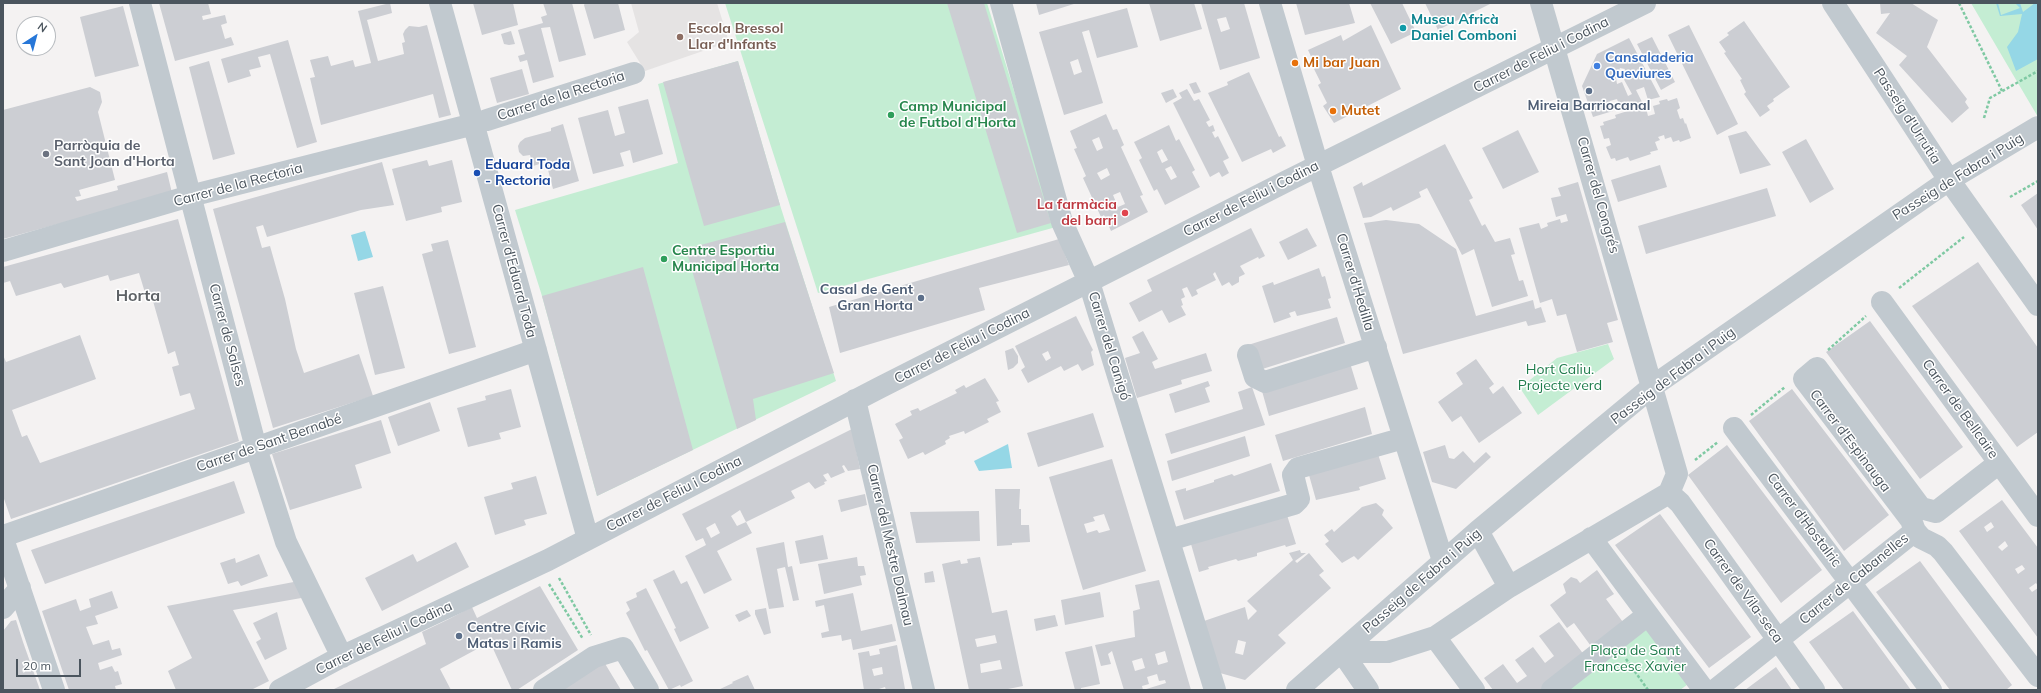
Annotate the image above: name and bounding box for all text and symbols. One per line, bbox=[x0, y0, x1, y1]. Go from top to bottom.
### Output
place label: Museu Africà Daniel Comboni bbox=[1411, 12, 1517, 44]
street label: Carrer de Feliu i Codina bbox=[1470, 13, 1612, 97]
north arrow bbox=[16, 16, 56, 56]
text: N bbox=[35, 19, 50, 35]
place label: Escola Bressol Llar d'Infants bbox=[688, 21, 783, 54]
marker: Museu Africà Daniel Comboni bbox=[1398, 23, 1408, 33]
marker: Escola Bressol Llar d'Infants bbox=[675, 32, 685, 42]
place label: Cansaladeria Queviures bbox=[1605, 50, 1694, 82]
place label: Mi bar Juan bbox=[1303, 55, 1380, 71]
marker: Mi bar Juan bbox=[1290, 58, 1300, 68]
marker: Cansaladeria Queviures bbox=[1592, 61, 1602, 71]
street label: Passeig d'Urrutia bbox=[1870, 65, 1944, 167]
street label: Carrer de la Rectoria bbox=[495, 67, 627, 125]
marker: Mireia Barriocanal bbox=[1584, 86, 1594, 96]
place label: Mireia Barriocanal bbox=[1528, 98, 1650, 114]
place label: Camp Municipal de Futbol d'Horta bbox=[899, 99, 1016, 132]
place label: Mutet bbox=[1341, 103, 1380, 119]
marker: Mutet bbox=[1328, 106, 1338, 116]
marker: Camp Municipal de Futbol d'Horta bbox=[886, 110, 896, 120]
street label: Passeig de Fabra i Puig bbox=[1889, 130, 2027, 224]
street label: Carrer del Congrés bbox=[1573, 135, 1623, 255]
place label: Parròquia de Sant Joan d'Horta bbox=[54, 138, 175, 170]
marker: Parròquia de Sant Joan d'Horta bbox=[41, 149, 51, 159]
place label: Eduard Toda - Rectoria bbox=[485, 157, 570, 190]
street label: Carrer de Feliu i Codina bbox=[1180, 157, 1322, 241]
street label: Carrer de la Rectoria bbox=[172, 160, 304, 210]
marker: Eduard Toda - Rectoria bbox=[472, 168, 482, 178]
place label: La farmàcia del barri bbox=[1037, 197, 1117, 230]
street label: Carrer d'Eduard Toda bbox=[488, 202, 540, 340]
marker: La farmàcia del barri bbox=[1120, 208, 1130, 218]
street label: Carrer d'Hedilla bbox=[1332, 231, 1378, 333]
place label: Centre Esportiu Municipal Horta bbox=[672, 243, 779, 276]
marker: Centre Esportiu Municipal Horta bbox=[659, 254, 669, 264]
street label: Carrer de Salses bbox=[205, 282, 249, 388]
place label: Casal de Gent Gran Horta bbox=[820, 282, 913, 314]
district label: Horta bbox=[116, 286, 160, 306]
street label: Carrer del Canigó bbox=[1084, 290, 1134, 402]
marker: Casal de Gent Gran Horta bbox=[916, 293, 926, 303]
street label: Carrer de Feliu i Codina bbox=[891, 304, 1033, 388]
street label: Passeig de Fabra i Puig bbox=[1608, 324, 1738, 428]
street label: Carrer de Bellcaire bbox=[1918, 356, 2002, 462]
park label: Hort Caliu. Projecte verd bbox=[1518, 362, 1602, 394]
street label: Carrer d'Espinauga bbox=[1806, 386, 1894, 496]
street label: Carrer de Sant Bernabé bbox=[194, 410, 344, 476]
street label: Carrer de Feliu i Codina bbox=[603, 452, 745, 536]
street label: Carrer del Mestre Dalmau bbox=[863, 462, 917, 628]
street label: Carrer d'Hostalric bbox=[1763, 470, 1845, 570]
street label: Passeig de Fabra i Puig bbox=[1359, 525, 1485, 637]
street label: Carrer de Cabanelles bbox=[1796, 530, 1912, 628]
street label: Carrer de Vila-seca bbox=[1700, 536, 1786, 646]
street label: Carrer de Feliu i Codina bbox=[313, 598, 455, 678]
place label: Centre Cívic Matas i Ramis bbox=[467, 620, 562, 652]
marker: Centre Cívic Matas i Ramis bbox=[454, 631, 464, 641]
park label: Plaça de Sant Francesc Xavier bbox=[1584, 643, 1686, 676]
scale bar bbox=[18, 651, 83, 677]
text: 20 m bbox=[23, 658, 51, 673]

